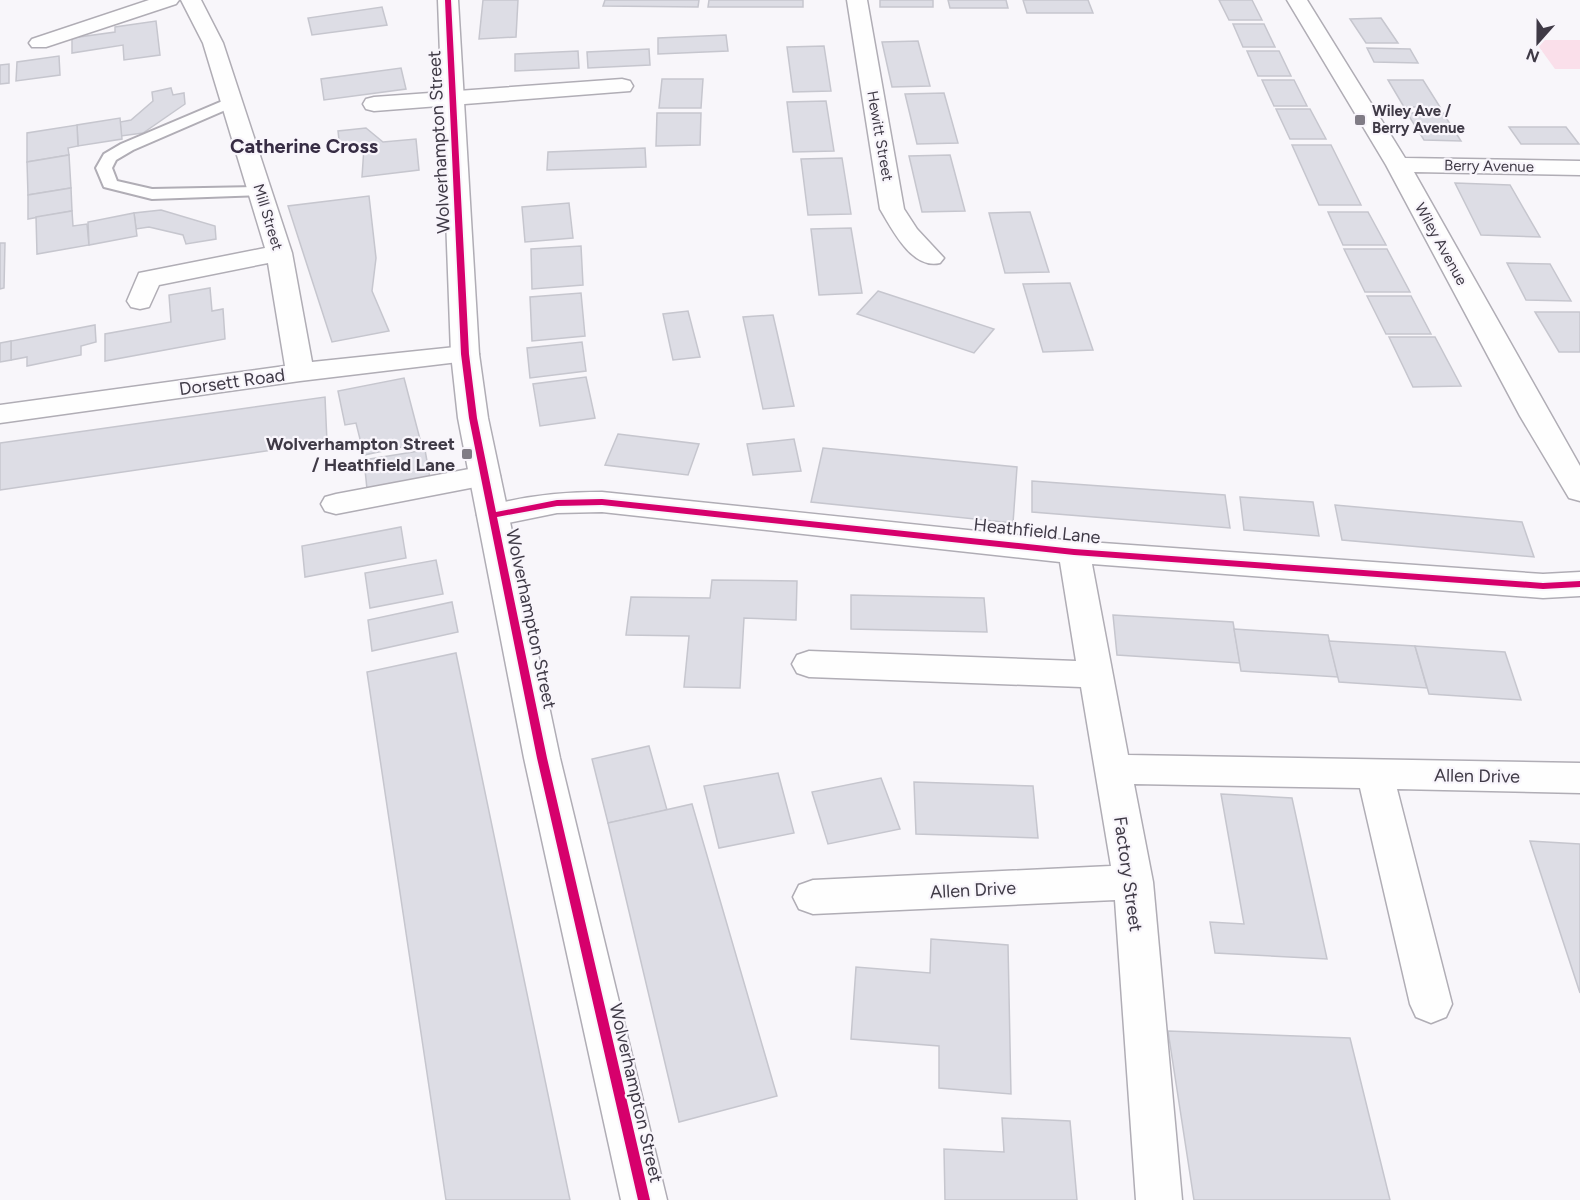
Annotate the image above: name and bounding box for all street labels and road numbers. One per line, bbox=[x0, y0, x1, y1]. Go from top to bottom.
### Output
street label: Wolverhampton Street bbox=[423, 50, 455, 234]
street label: Hewitt Street bbox=[863, 89, 897, 183]
street label: Berry Avenue bbox=[1444, 156, 1534, 176]
street label: Mill Street bbox=[249, 182, 287, 253]
street label: Wiley Avenue bbox=[1411, 200, 1471, 288]
street label: Dorsett Road bbox=[178, 364, 286, 400]
street label: Heathfield Lane bbox=[973, 513, 1102, 549]
street label: Wolverhampton Street bbox=[501, 527, 561, 711]
street label: Allen Drive bbox=[1434, 764, 1520, 788]
street label: Factory Street bbox=[1109, 815, 1147, 933]
street label: Allen Drive bbox=[929, 877, 1017, 903]
street label: Wolverhampton Street bbox=[605, 1001, 667, 1185]

